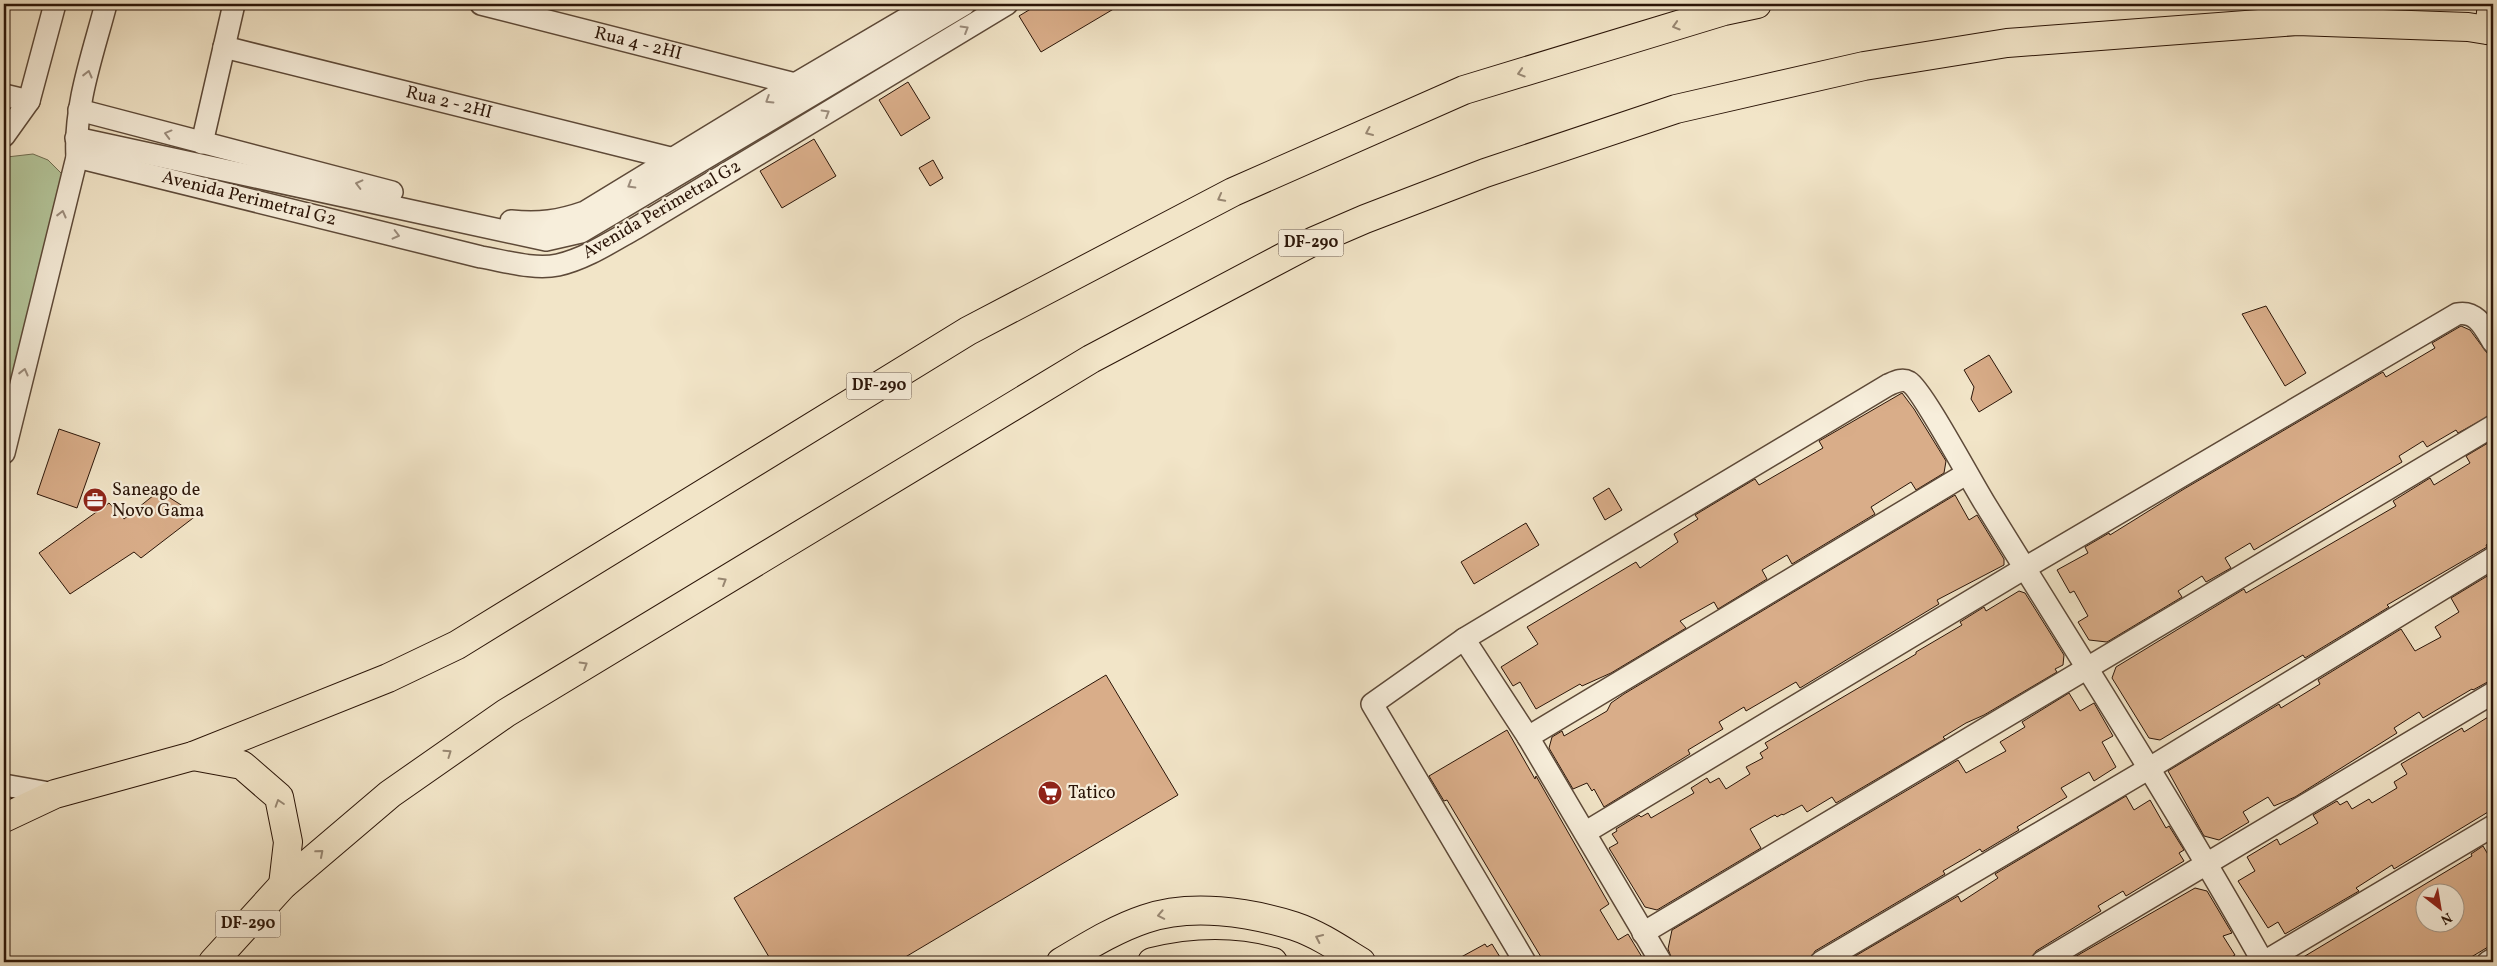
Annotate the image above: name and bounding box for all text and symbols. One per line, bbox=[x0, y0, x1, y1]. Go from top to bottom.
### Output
one-way arrow bbox=[1673, 20, 1681, 30]
street label: Rua 4 - 2HI bbox=[592, 21, 684, 67]
one-way arrow bbox=[960, 25, 969, 35]
one-way arrow bbox=[1517, 67, 1525, 77]
one-way arrow bbox=[82, 70, 93, 79]
street label: Rua 2 - 2HI bbox=[403, 80, 495, 126]
one-way arrow bbox=[765, 94, 775, 103]
one-way arrow bbox=[821, 110, 830, 120]
one-way arrow bbox=[1365, 125, 1374, 136]
one-way arrow bbox=[164, 130, 173, 140]
street label: Avenida Perimetral G2 bbox=[578, 154, 746, 266]
street label: Avenida Perimetral G2 bbox=[159, 165, 339, 233]
one-way arrow bbox=[355, 179, 364, 190]
one-way arrow bbox=[627, 179, 636, 189]
one-way arrow bbox=[1218, 192, 1227, 202]
one-way arrow bbox=[57, 211, 67, 219]
one-way arrow bbox=[391, 230, 399, 240]
road number: DF-290 bbox=[1278, 230, 1344, 256]
one-way arrow bbox=[18, 368, 29, 377]
road number: DF-290 bbox=[846, 372, 912, 400]
place label: Saneago de Novo Gama bbox=[112, 478, 204, 524]
office icon: Saneago de Novo Gama bbox=[82, 487, 108, 513]
one-way arrow bbox=[718, 578, 727, 587]
one-way arrow bbox=[579, 662, 588, 671]
one-way arrow bbox=[442, 750, 452, 759]
supermarket icon: Tatico bbox=[1037, 780, 1063, 806]
place label: Tatico bbox=[1068, 781, 1116, 806]
one-way arrow bbox=[275, 799, 285, 808]
one-way arrow bbox=[315, 850, 324, 859]
north arrow bbox=[2414, 884, 2464, 934]
text: N bbox=[2437, 907, 2455, 929]
one-way arrow bbox=[1157, 909, 1165, 920]
road number: DF-290 bbox=[216, 911, 280, 938]
one-way arrow bbox=[1315, 933, 1324, 944]

